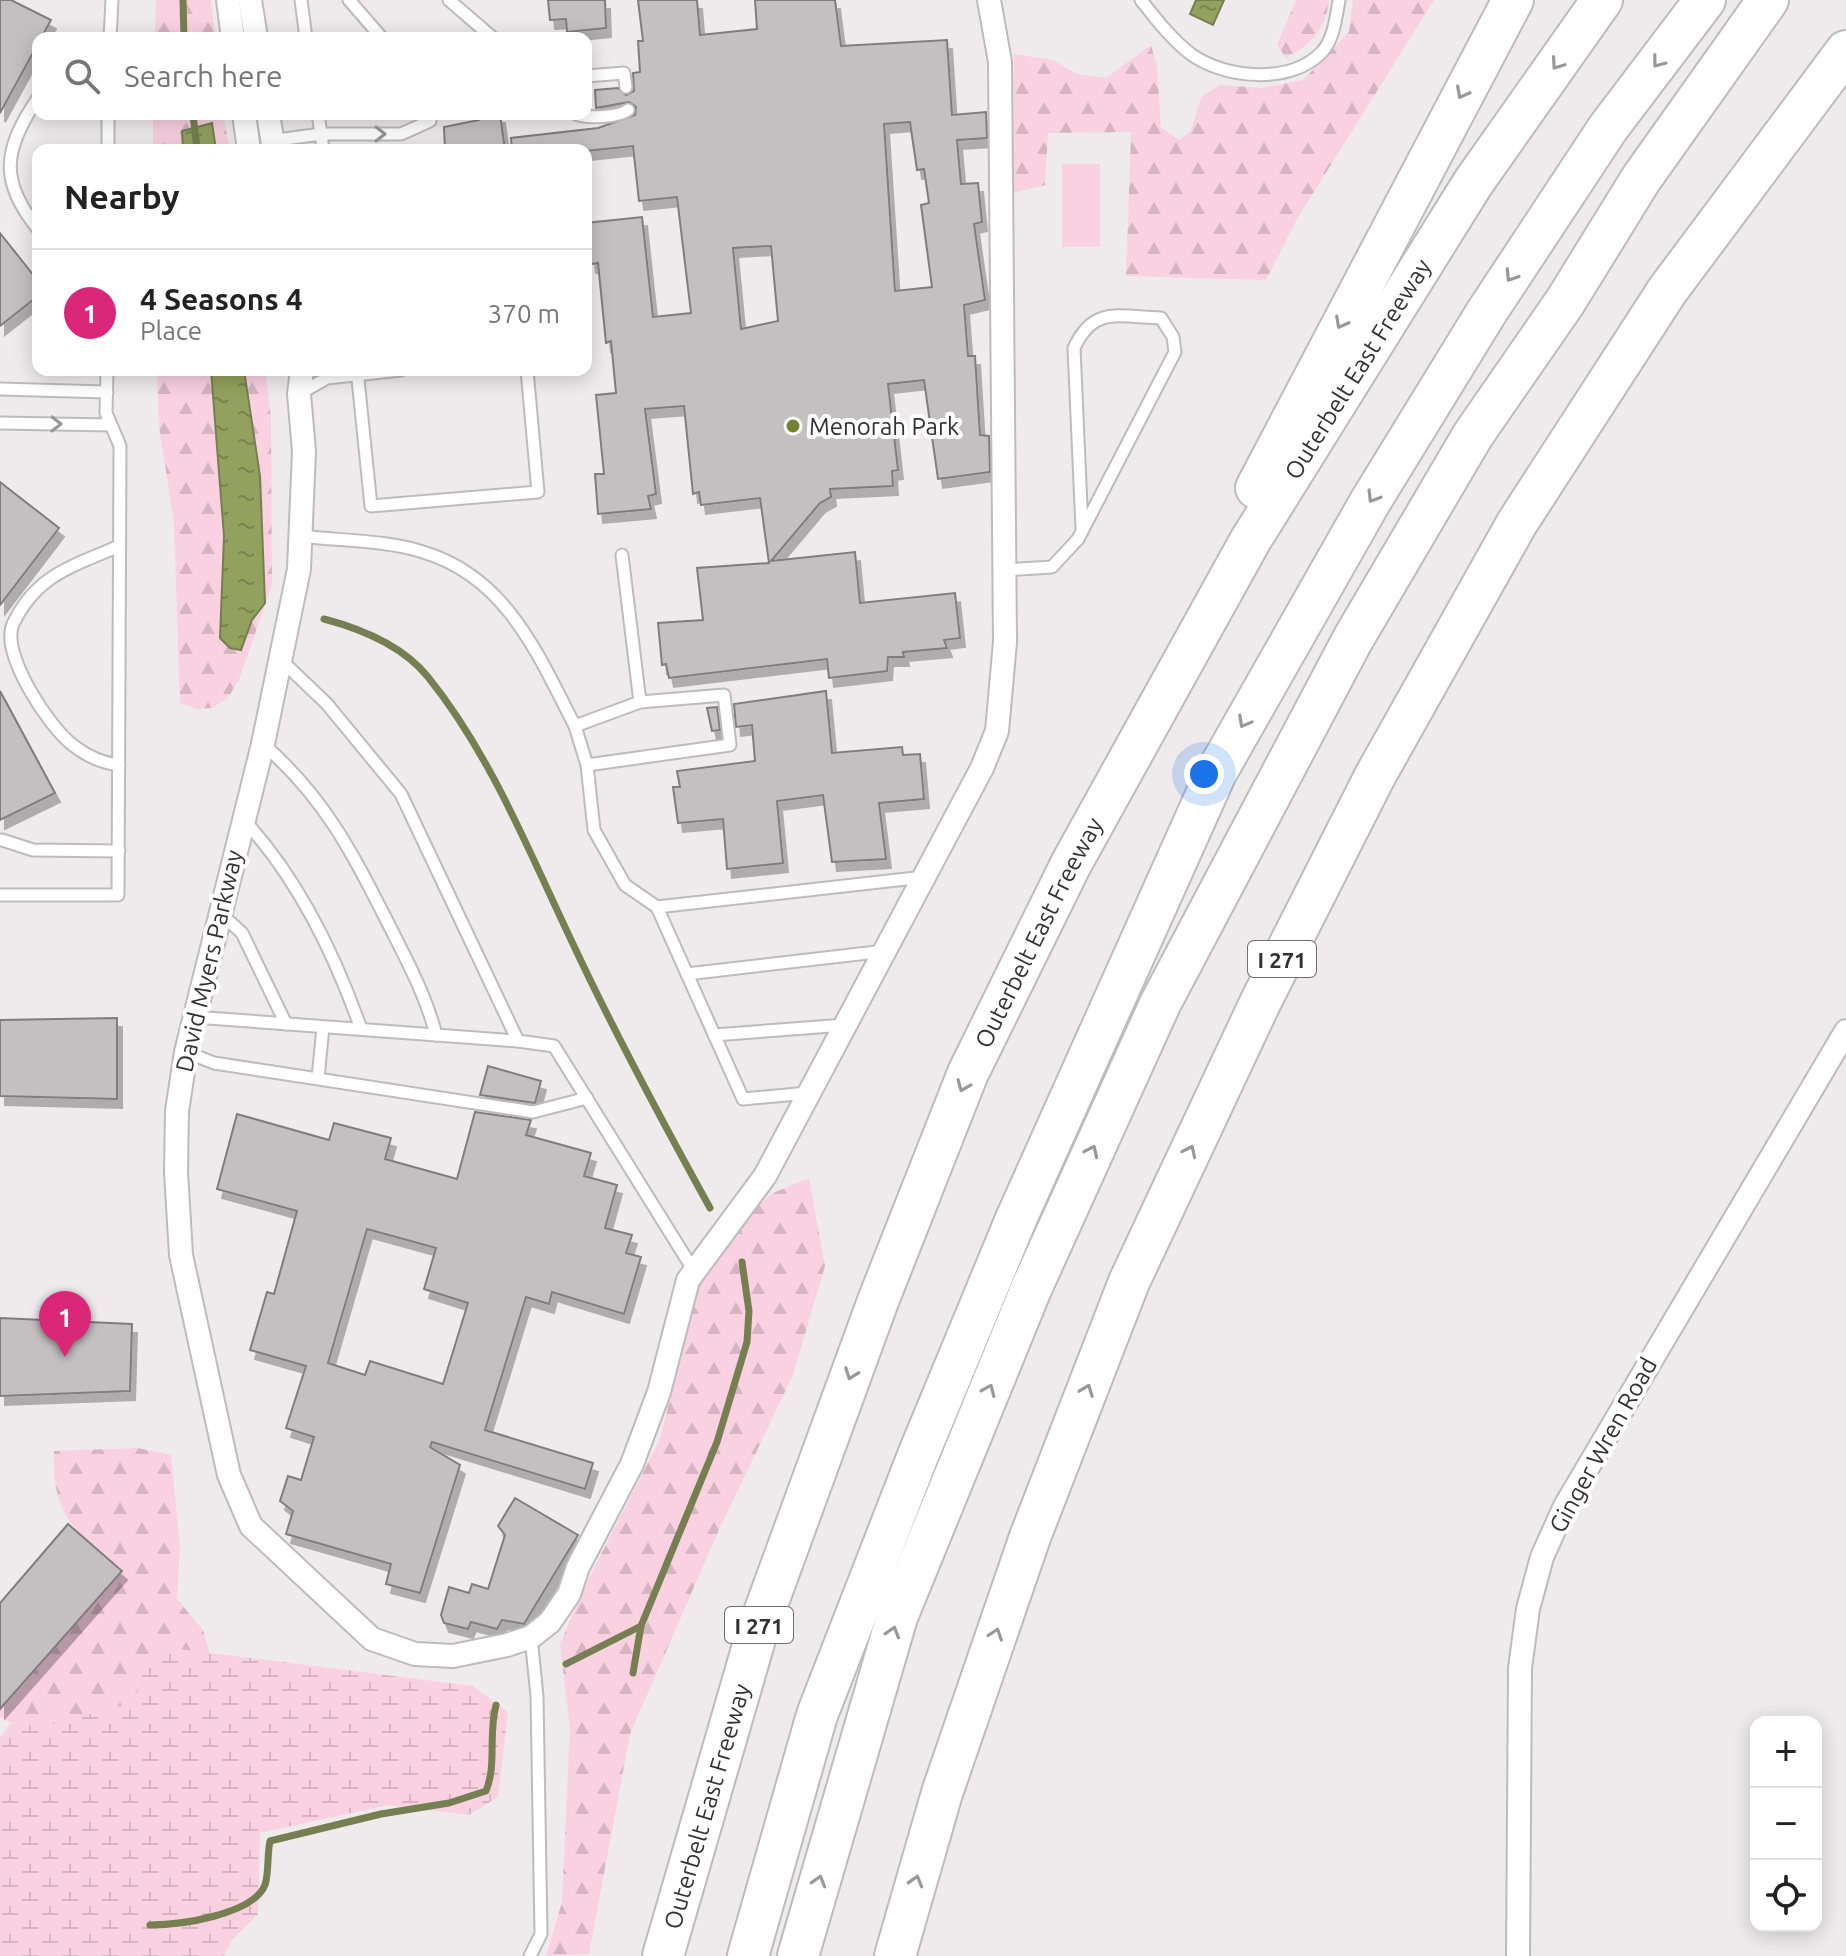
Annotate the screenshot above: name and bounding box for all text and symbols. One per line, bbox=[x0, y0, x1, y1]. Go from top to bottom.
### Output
search box bbox=[32, 32, 592, 120]
one-way arrow bbox=[1653, 53, 1667, 68]
icon: search bbox=[60, 54, 104, 98]
one-way arrow bbox=[1553, 55, 1567, 69]
text: Search here bbox=[124, 59, 283, 93]
one-way arrow bbox=[1456, 84, 1471, 99]
one-way arrow bbox=[374, 125, 387, 143]
text: Nearby bbox=[64, 177, 179, 215]
street label: Outerbelt East Freeway bbox=[1279, 254, 1436, 484]
one-way arrow bbox=[1505, 267, 1520, 282]
text: 4 Seasons 4 bbox=[140, 282, 303, 316]
text: 1 bbox=[83, 299, 97, 328]
text: 370 m bbox=[488, 299, 560, 328]
one-way arrow bbox=[1335, 314, 1350, 329]
text: Place bbox=[140, 316, 202, 345]
place label: Menorah Park bbox=[809, 413, 959, 440]
one-way arrow bbox=[50, 416, 63, 433]
marker: Menorah Park bbox=[784, 417, 802, 435]
one-way arrow bbox=[1367, 488, 1383, 503]
one-way arrow bbox=[1238, 714, 1254, 728]
your location bbox=[1184, 754, 1224, 794]
street label: Outerbelt East Freeway bbox=[969, 812, 1108, 1052]
street label: David Myers Parkway bbox=[170, 847, 248, 1075]
road number: I 271 bbox=[1248, 941, 1316, 977]
one-way arrow bbox=[956, 1078, 973, 1092]
one-way arrow bbox=[1082, 1145, 1098, 1160]
one-way arrow bbox=[1180, 1145, 1196, 1160]
pin: 1 bbox=[39, 1291, 91, 1357]
street label: Ginger Wren Road bbox=[1544, 1353, 1662, 1537]
one-way arrow bbox=[845, 1367, 861, 1381]
one-way arrow bbox=[979, 1384, 995, 1398]
one-way arrow bbox=[1077, 1384, 1094, 1398]
road number: I 271 bbox=[725, 1607, 793, 1643]
one-way arrow bbox=[884, 1625, 900, 1639]
one-way arrow bbox=[987, 1627, 1003, 1641]
street label: Outerbelt East Freeway bbox=[658, 1680, 755, 1932]
map controls bbox=[1750, 1716, 1822, 1932]
button: + bbox=[1750, 1716, 1822, 1788]
button: − bbox=[1750, 1788, 1822, 1860]
button: locate bbox=[1750, 1860, 1822, 1932]
one-way arrow bbox=[810, 1874, 826, 1888]
one-way arrow bbox=[907, 1875, 924, 1888]

